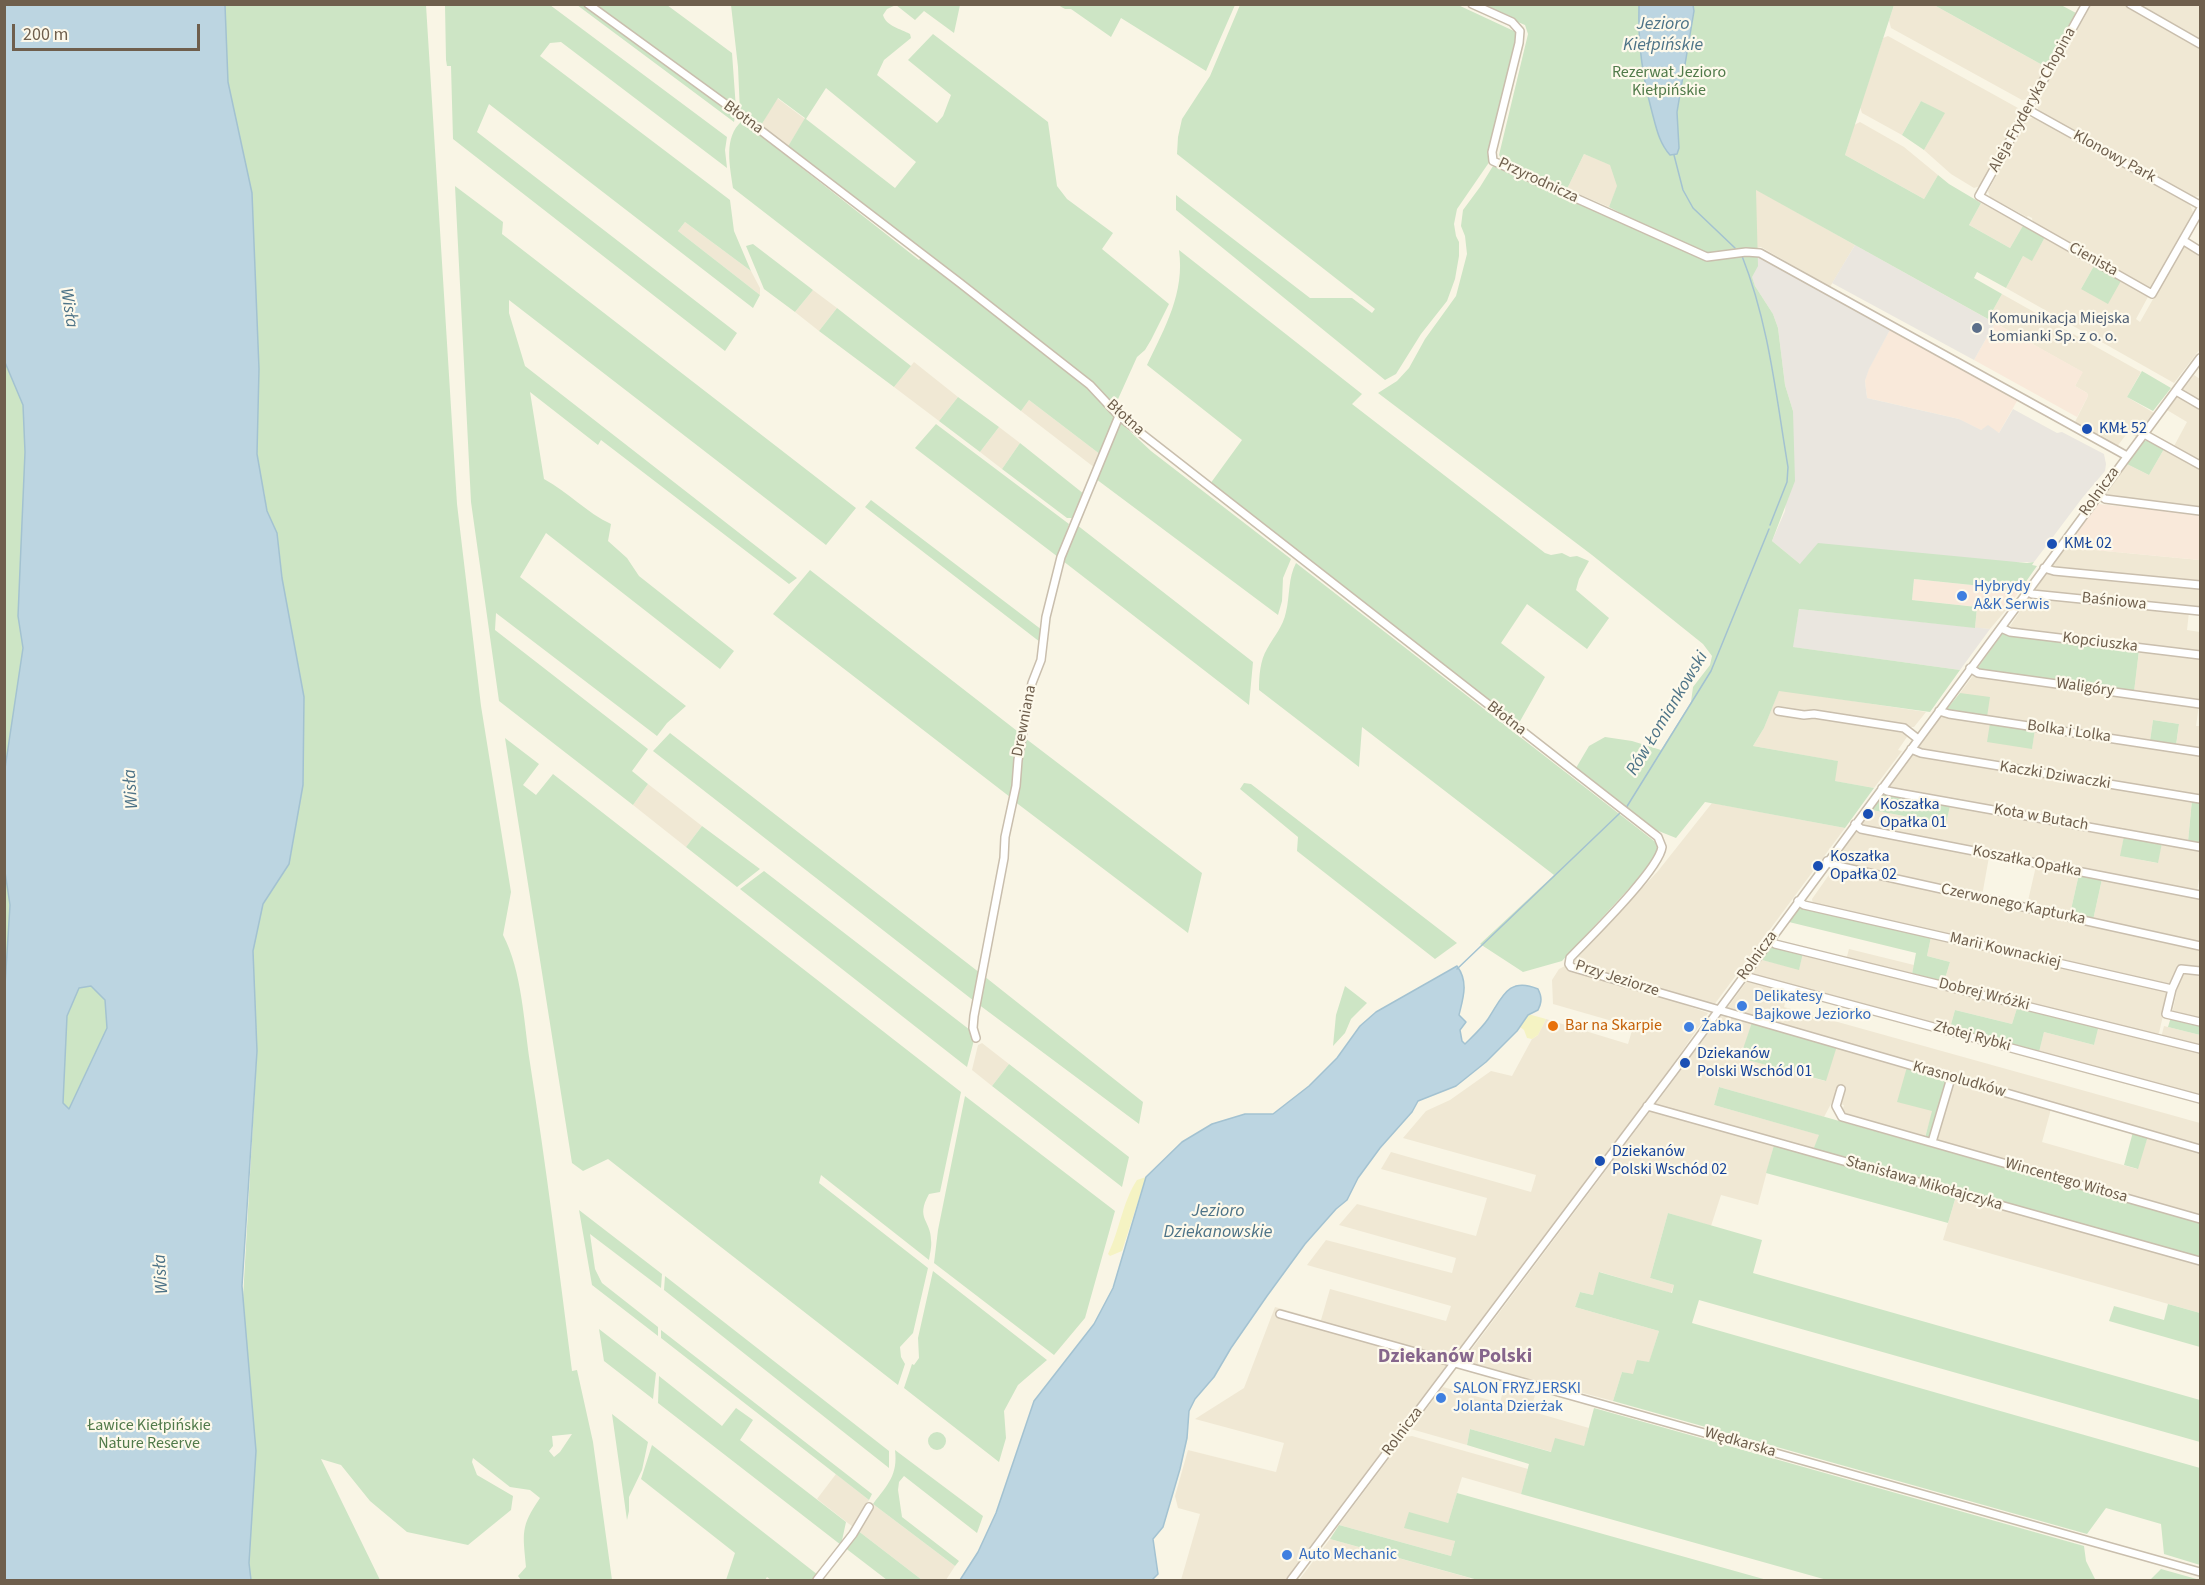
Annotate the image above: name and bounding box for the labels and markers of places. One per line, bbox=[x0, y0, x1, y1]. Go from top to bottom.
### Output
place label: Komunikacja Miejska Łomianki Sp. z o. o. bbox=[1989, 309, 2130, 347]
marker: Komunikacja Miejska Łomianki Sp. z o. o. bbox=[1970, 321, 1984, 335]
place label: KMŁ 52 bbox=[2099, 419, 2147, 439]
marker: KMŁ 52 bbox=[2080, 422, 2094, 436]
place label: KMŁ 02 bbox=[2064, 534, 2112, 554]
marker: KMŁ 02 bbox=[2045, 537, 2059, 551]
place label: Hybrydy A&K Serwis bbox=[1974, 577, 2049, 615]
marker: Hybrydy A&K Serwis bbox=[1955, 589, 1969, 603]
place label: Koszałka Opałka 01 bbox=[1880, 795, 1947, 833]
marker: Koszałka Opałka 01 bbox=[1861, 807, 1875, 821]
place label: Koszałka Opałka 02 bbox=[1830, 847, 1897, 885]
marker: Koszałka Opałka 02 bbox=[1811, 859, 1825, 873]
place label: Delikatesy Bajkowe Jeziorko bbox=[1754, 987, 1871, 1025]
marker: Delikatesy Bajkowe Jeziorko bbox=[1735, 999, 1749, 1013]
place label: Bar na Skarpie bbox=[1565, 1016, 1662, 1036]
place label: Żabka bbox=[1701, 1017, 1742, 1037]
marker: Bar na Skarpie bbox=[1546, 1019, 1560, 1033]
marker: Żabka bbox=[1682, 1020, 1696, 1034]
place label: Dziekanów Polski Wschód 01 bbox=[1697, 1044, 1812, 1082]
marker: Dziekanów Polski Wschód 01 bbox=[1678, 1056, 1692, 1070]
place label: Dziekanów Polski Wschód 02 bbox=[1612, 1142, 1727, 1180]
marker: Dziekanów Polski Wschód 02 bbox=[1593, 1154, 1607, 1168]
place label: SALON FRYZJERSKI Jolanta Dzierżak bbox=[1453, 1379, 1581, 1417]
marker: SALON FRYZJERSKI Jolanta Dzierżak bbox=[1434, 1391, 1448, 1405]
place label: Auto Mechanic bbox=[1299, 1545, 1397, 1565]
marker: Auto Mechanic bbox=[1280, 1548, 1294, 1562]

